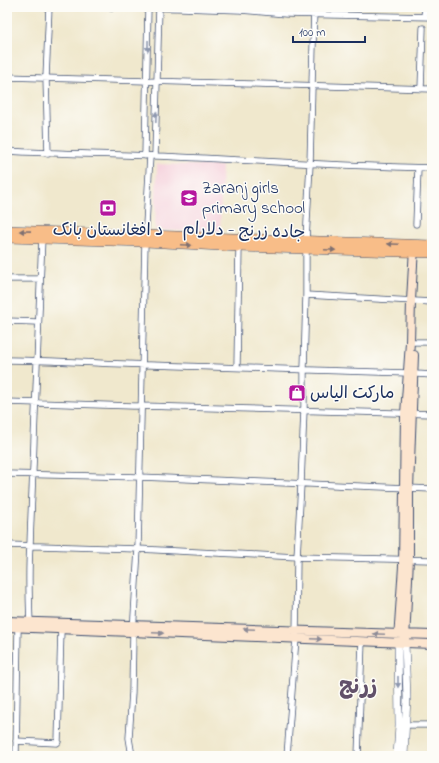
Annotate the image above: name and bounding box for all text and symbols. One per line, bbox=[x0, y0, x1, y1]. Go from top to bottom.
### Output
scale bar bbox=[293, 18, 365, 44]
text: 100 m bbox=[299, 24, 326, 42]
one-way arrow bbox=[144, 40, 151, 52]
one-way arrow bbox=[153, 110, 159, 123]
place label: Zaranj girls primary school bbox=[202, 176, 305, 222]
school or university icon: Zaranj girls primary school bbox=[179, 188, 199, 208]
bank icon: د افغانستان بانک bbox=[98, 198, 118, 218]
street label: جاده زرنج - دلارام bbox=[182, 216, 306, 246]
place label: د افغانستان بانک bbox=[53, 218, 163, 243]
one-way arrow bbox=[19, 227, 31, 234]
one-way arrow bbox=[180, 241, 192, 248]
one-way arrow bbox=[386, 241, 399, 247]
one-way arrow bbox=[324, 247, 337, 253]
place label: مارکت الیاس bbox=[310, 381, 394, 406]
shop icon: مارکت الیاس bbox=[287, 383, 307, 403]
one-way arrow bbox=[242, 626, 255, 632]
one-way arrow bbox=[152, 630, 164, 637]
one-way arrow bbox=[373, 630, 385, 637]
one-way arrow bbox=[310, 635, 322, 642]
district label: زرنج bbox=[339, 673, 377, 703]
one-way arrow bbox=[395, 676, 401, 689]

